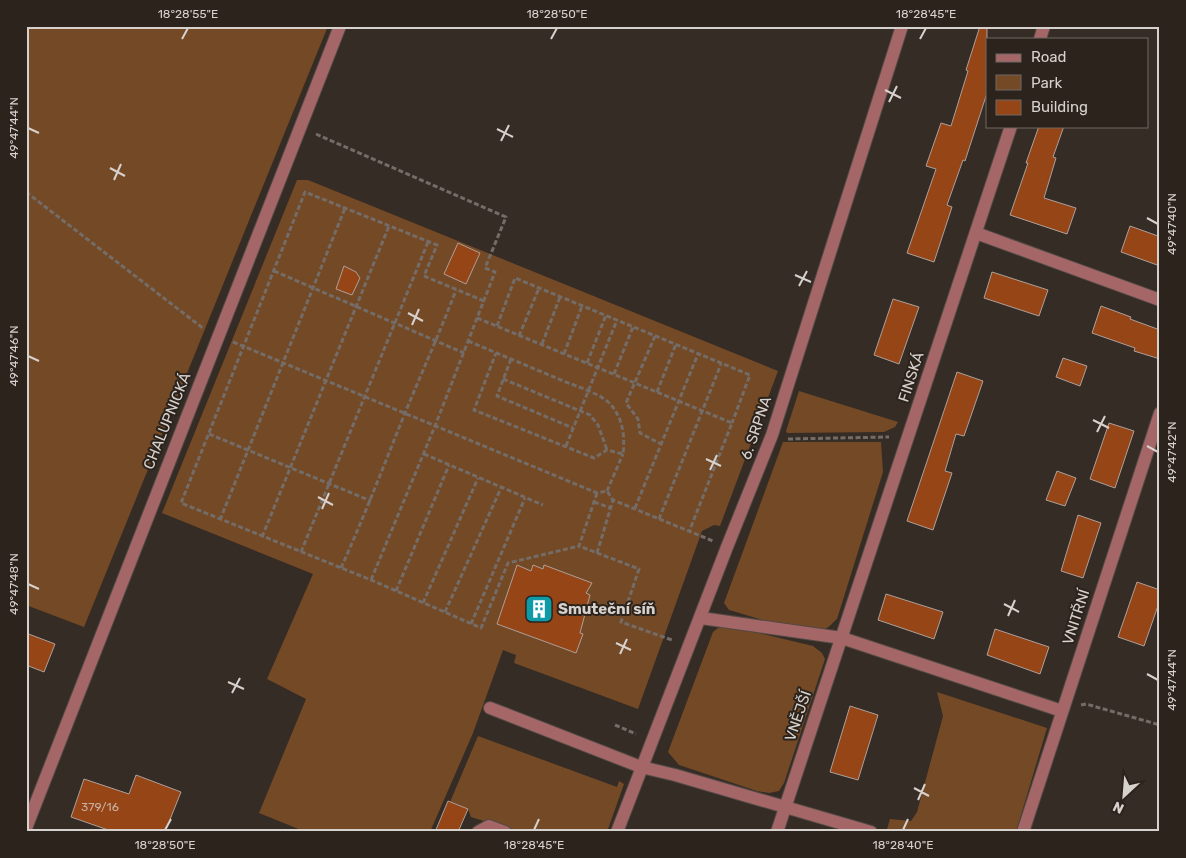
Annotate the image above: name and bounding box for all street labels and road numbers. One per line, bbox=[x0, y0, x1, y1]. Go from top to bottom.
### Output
street label: FINSKÁ bbox=[894, 350, 928, 404]
street label: CHALUPNICKÁ bbox=[139, 370, 195, 472]
street label: 6. SRPNA bbox=[737, 394, 775, 462]
street label: VNITŘNÍ bbox=[1059, 586, 1094, 647]
street label: VNĚJŠÍ bbox=[781, 688, 815, 744]

